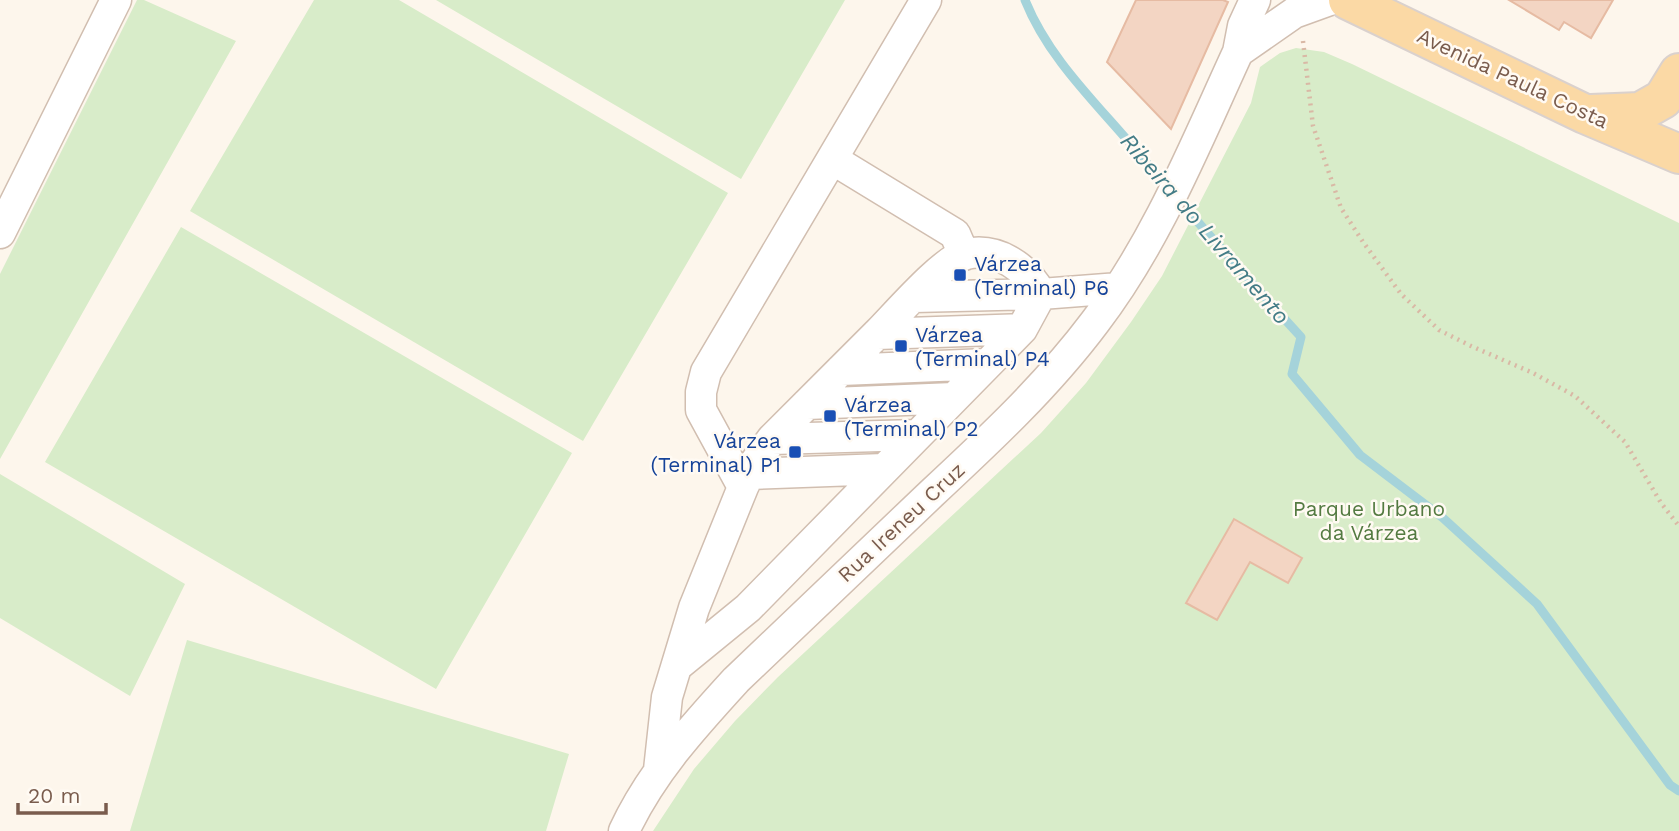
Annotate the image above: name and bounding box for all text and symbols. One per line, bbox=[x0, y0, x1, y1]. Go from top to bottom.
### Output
street label: Avenida Paula Costa bbox=[1413, 23, 1613, 133]
water label: Ribeira do Livramento bbox=[1115, 128, 1295, 330]
place label: Várzea (Terminal) P6 bbox=[974, 251, 1109, 300]
marker: Várzea (Terminal) P6 bbox=[952, 267, 968, 283]
place label: Várzea (Terminal) P4 bbox=[915, 322, 1050, 371]
marker: Várzea (Terminal) P4 bbox=[893, 338, 909, 354]
place label: Várzea (Terminal) P2 bbox=[844, 392, 978, 441]
marker: Várzea (Terminal) P2 bbox=[822, 408, 838, 424]
place label: Várzea (Terminal) P1 bbox=[651, 428, 781, 477]
marker: Várzea (Terminal) P1 bbox=[787, 444, 803, 460]
street label: Rua Ireneu Cruz bbox=[832, 457, 970, 587]
park label: Parque Urbano da Várzea bbox=[1293, 496, 1445, 545]
scale bar bbox=[18, 772, 105, 816]
text: 20 m bbox=[28, 783, 80, 808]

